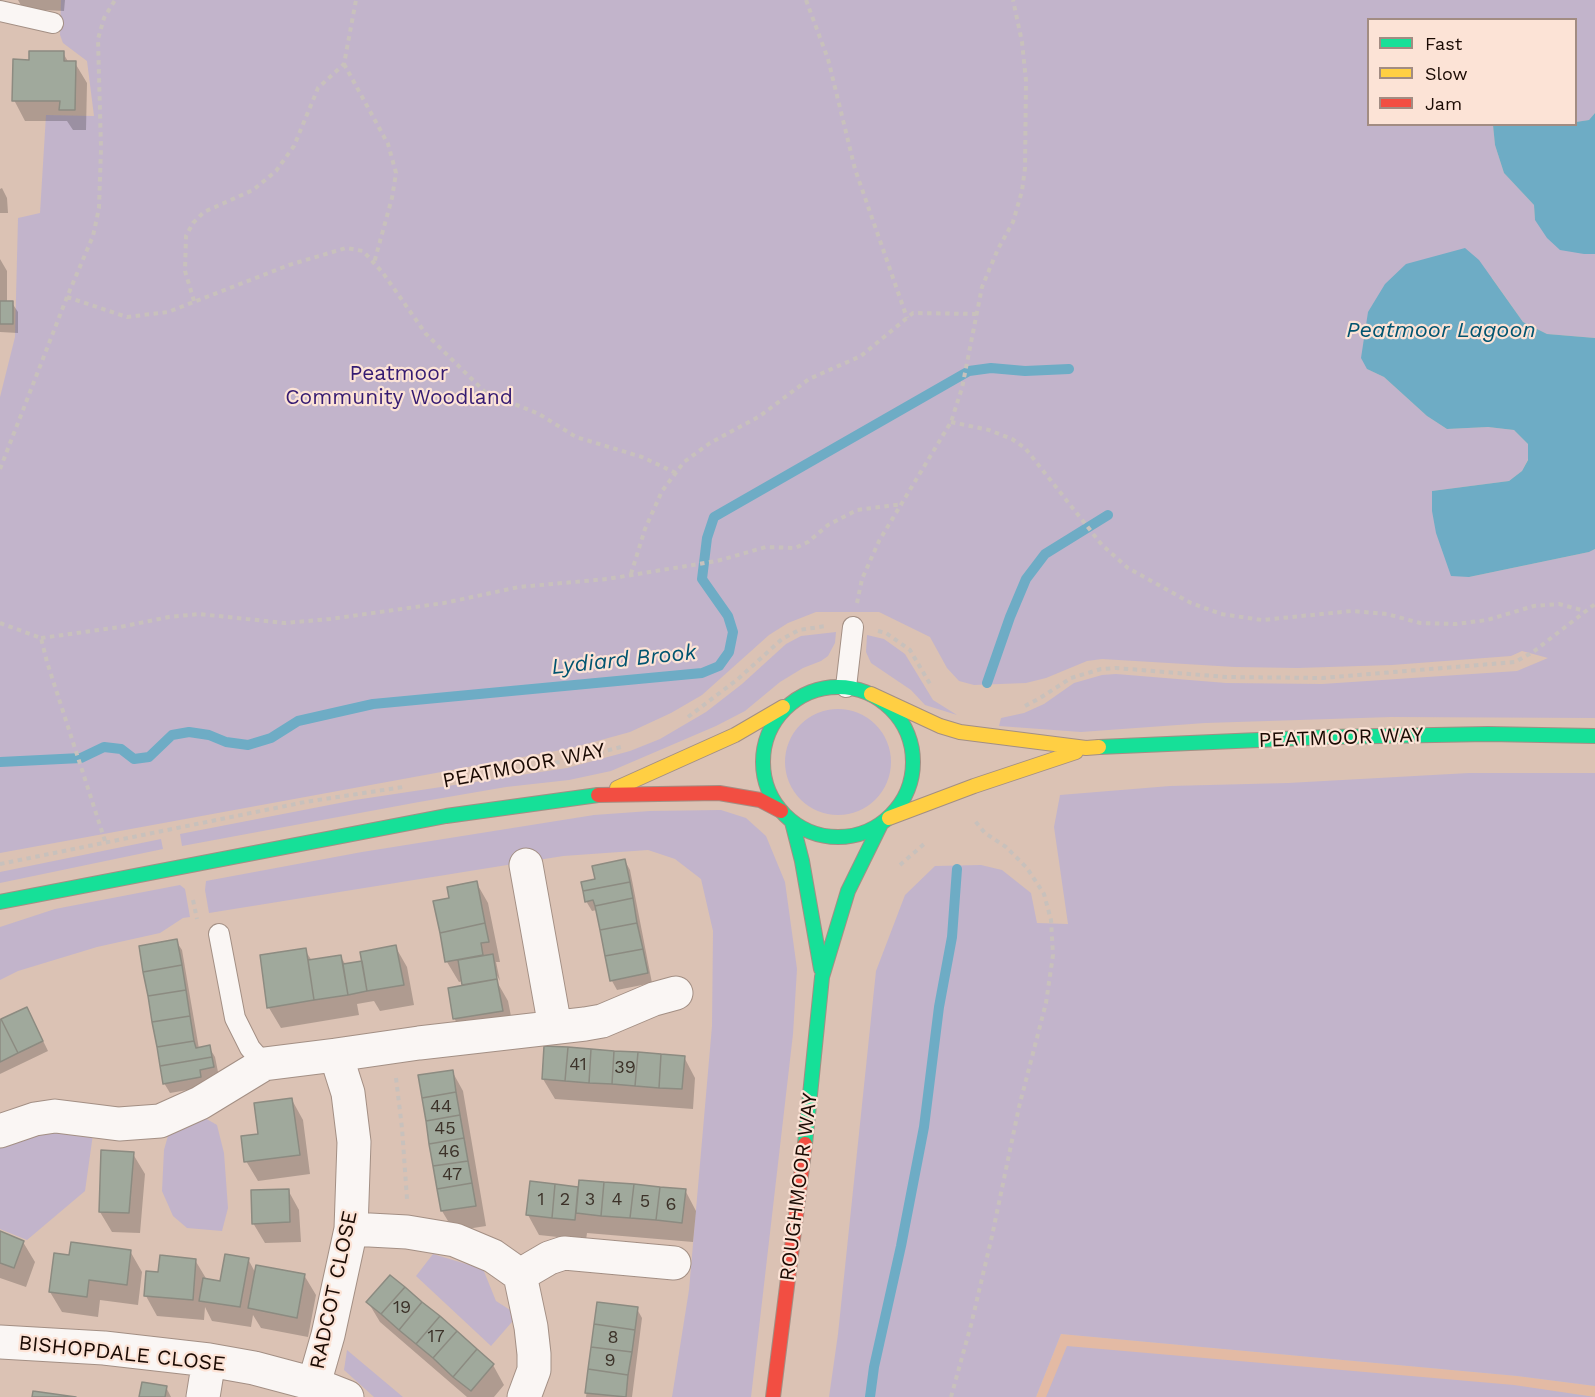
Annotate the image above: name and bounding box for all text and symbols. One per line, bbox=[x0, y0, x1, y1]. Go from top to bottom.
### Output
legend bbox=[1367, 18, 1577, 126]
text: Fast bbox=[1425, 33, 1462, 54]
text: Slow bbox=[1425, 63, 1468, 84]
text: Jam bbox=[1425, 93, 1462, 114]
water label: Peatmoor Lagoon bbox=[1346, 318, 1536, 344]
park label: Peatmoor Community Woodland bbox=[285, 361, 513, 411]
water label: Lydiard Brook bbox=[550, 639, 698, 681]
street label: PEATMOOR WAY bbox=[1258, 723, 1424, 753]
street label: PEATMOOR WAY bbox=[441, 738, 607, 794]
house number: 41 bbox=[569, 1054, 587, 1076]
house number: 39 bbox=[614, 1057, 636, 1079]
street label: ROUGHMOOR WAY bbox=[775, 1091, 823, 1283]
house number: 44 bbox=[430, 1096, 452, 1118]
house number: 45 bbox=[434, 1118, 456, 1140]
house number: 46 bbox=[438, 1141, 460, 1163]
house number: 47 bbox=[442, 1164, 462, 1186]
house number: 1 bbox=[537, 1189, 545, 1211]
house number: 2 bbox=[560, 1189, 570, 1211]
house number: 3 bbox=[585, 1189, 595, 1211]
house number: 4 bbox=[612, 1189, 622, 1211]
house number: 5 bbox=[640, 1191, 650, 1213]
house number: 6 bbox=[666, 1194, 676, 1216]
street label: RADCOT CLOSE bbox=[305, 1208, 363, 1372]
house number: 19 bbox=[393, 1297, 411, 1319]
house number: 17 bbox=[427, 1326, 445, 1348]
house number: 8 bbox=[607, 1327, 619, 1349]
street label: BISHOPDALE CLOSE bbox=[17, 1331, 227, 1377]
house number: 9 bbox=[604, 1350, 616, 1372]

